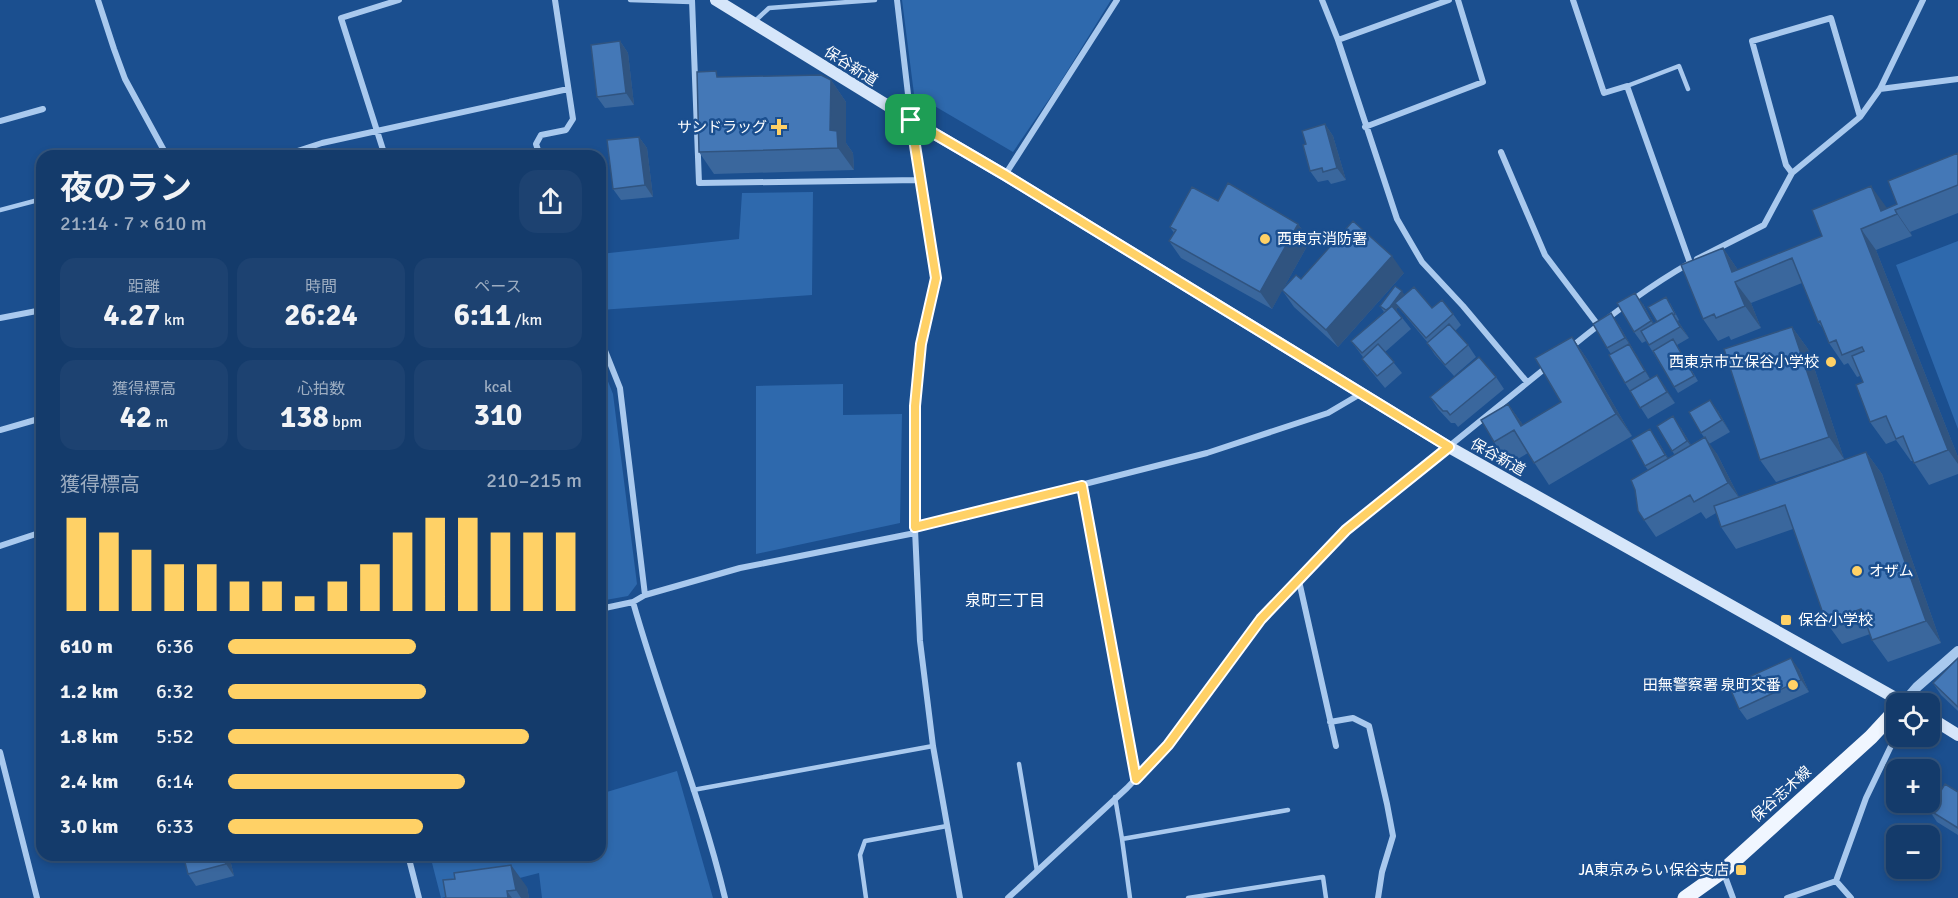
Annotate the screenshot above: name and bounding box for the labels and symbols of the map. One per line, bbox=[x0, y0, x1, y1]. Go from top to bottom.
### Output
street label: 保谷新道 bbox=[821, 42, 881, 90]
pin bbox=[885, 94, 936, 145]
place label: サンドラッグ bbox=[677, 118, 767, 136]
marker: サンドラッグ bbox=[772, 120, 786, 134]
place label: 西東京消防署 bbox=[1277, 230, 1367, 248]
marker: 西東京消防署 bbox=[1258, 232, 1272, 246]
place label: 西東京市立保谷小学校 bbox=[1669, 353, 1819, 371]
marker: 西東京市立保谷小学校 bbox=[1824, 355, 1838, 369]
street label: 保谷新道 bbox=[1467, 435, 1529, 479]
place label: オザム bbox=[1869, 562, 1914, 580]
marker: オザム bbox=[1850, 564, 1864, 578]
district label: 泉町三丁目 bbox=[965, 591, 1045, 611]
place label: 保谷小学校 bbox=[1798, 611, 1873, 629]
marker: 保谷小学校 bbox=[1779, 613, 1793, 627]
place label: 田無警察署 泉町交番 bbox=[1643, 676, 1781, 694]
marker: 田無警察署 泉町交番 bbox=[1786, 678, 1800, 692]
street label: 保谷志木線 bbox=[1747, 762, 1815, 826]
place label: JA東京みらい保谷支店 bbox=[1578, 861, 1729, 879]
marker: JA東京みらい保谷支店 bbox=[1734, 863, 1748, 877]

